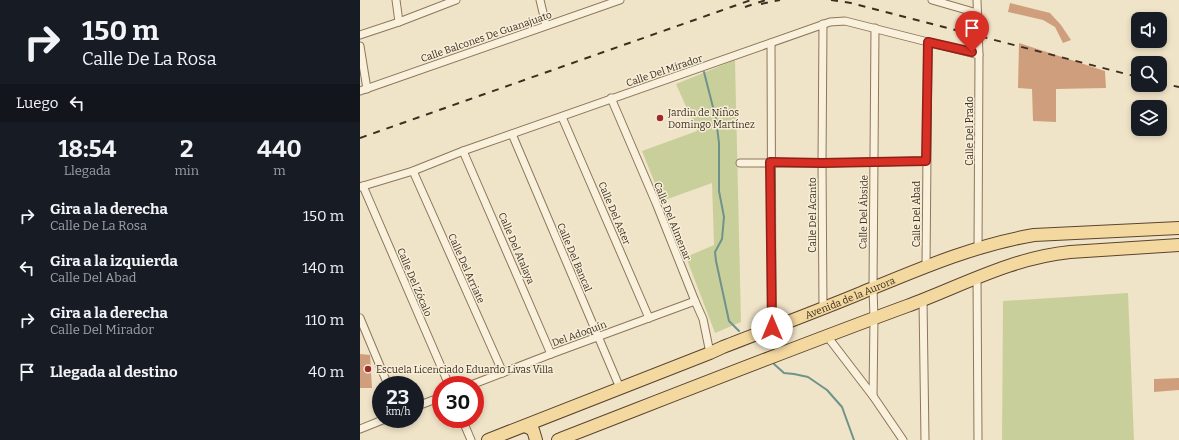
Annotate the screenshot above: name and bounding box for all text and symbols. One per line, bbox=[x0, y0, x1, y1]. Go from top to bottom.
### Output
street label: Calle Balcones De Guanajuato bbox=[419, 9, 554, 65]
pin bbox=[955, 11, 989, 52]
map controls bbox=[1131, 12, 1167, 136]
button: sound bbox=[1131, 12, 1167, 48]
text: 150 m bbox=[82, 14, 159, 47]
icon: right bbox=[16, 16, 68, 68]
icon: arrive bbox=[961, 17, 983, 39]
text: Calle De La Rosa bbox=[82, 48, 217, 70]
street label: Calle Del Mirador bbox=[625, 52, 705, 90]
button: search bbox=[1131, 56, 1167, 92]
icon: left bbox=[66, 92, 88, 114]
text: Luego bbox=[16, 94, 58, 112]
street label: Calle Del Prado bbox=[964, 96, 976, 166]
button: layers bbox=[1131, 100, 1167, 136]
place label: Jardin de Niños Domingo Martínez bbox=[667, 107, 755, 131]
marker: Jardin de Niños Domingo Martínez bbox=[655, 113, 665, 123]
text: 18:54 bbox=[58, 135, 116, 163]
text: 2 bbox=[180, 135, 193, 163]
text: 440 bbox=[257, 135, 302, 163]
text: Llegada bbox=[64, 163, 111, 178]
text: min bbox=[174, 163, 199, 178]
text: m bbox=[273, 163, 286, 178]
street label: Calle Del Ábside bbox=[855, 175, 871, 249]
street label: Calle Del Acanto bbox=[807, 177, 819, 253]
street label: Calle Del Aster bbox=[595, 180, 633, 247]
street label: Calle Del Almenar bbox=[651, 180, 693, 263]
street label: Calle Del Abad bbox=[911, 181, 923, 247]
text: Gira a la derecha bbox=[50, 200, 168, 218]
icon: right bbox=[16, 205, 38, 227]
text: 150 m bbox=[303, 207, 344, 225]
street label: Calle Del Atalaya bbox=[496, 211, 537, 286]
text: Calle De La Rosa bbox=[50, 218, 147, 233]
street label: Calle Del Bancal bbox=[554, 221, 594, 294]
street label: Calle Del Arriate bbox=[445, 232, 487, 305]
street label: Calle Del Zócalo bbox=[394, 246, 434, 319]
text: Gira a la izquierda bbox=[50, 252, 178, 270]
icon: left bbox=[16, 257, 38, 279]
text: 140 m bbox=[302, 259, 344, 277]
text: Calle Del Abad bbox=[50, 270, 137, 285]
street label: Avenida de la Aurora bbox=[803, 274, 897, 322]
text: Gira a la derecha bbox=[50, 304, 168, 322]
position arrow bbox=[751, 307, 793, 349]
icon: right bbox=[16, 309, 38, 331]
text: 110 m bbox=[305, 311, 344, 329]
street label: Del Adoquín bbox=[550, 317, 609, 349]
text: Calle Del Mirador bbox=[50, 322, 154, 337]
icon: arrive bbox=[16, 361, 38, 383]
text: Llegada al destino bbox=[50, 363, 178, 381]
text: 40 m bbox=[308, 363, 344, 381]
marker: Escuela Licenciado Eduardo Livas Villa bbox=[363, 364, 373, 374]
place label: Escuela Licenciado Eduardo Livas Villa bbox=[376, 364, 554, 376]
speed limit sign: 30 bbox=[432, 376, 484, 428]
text: 23 bbox=[387, 385, 409, 409]
text: km/h bbox=[386, 406, 410, 418]

